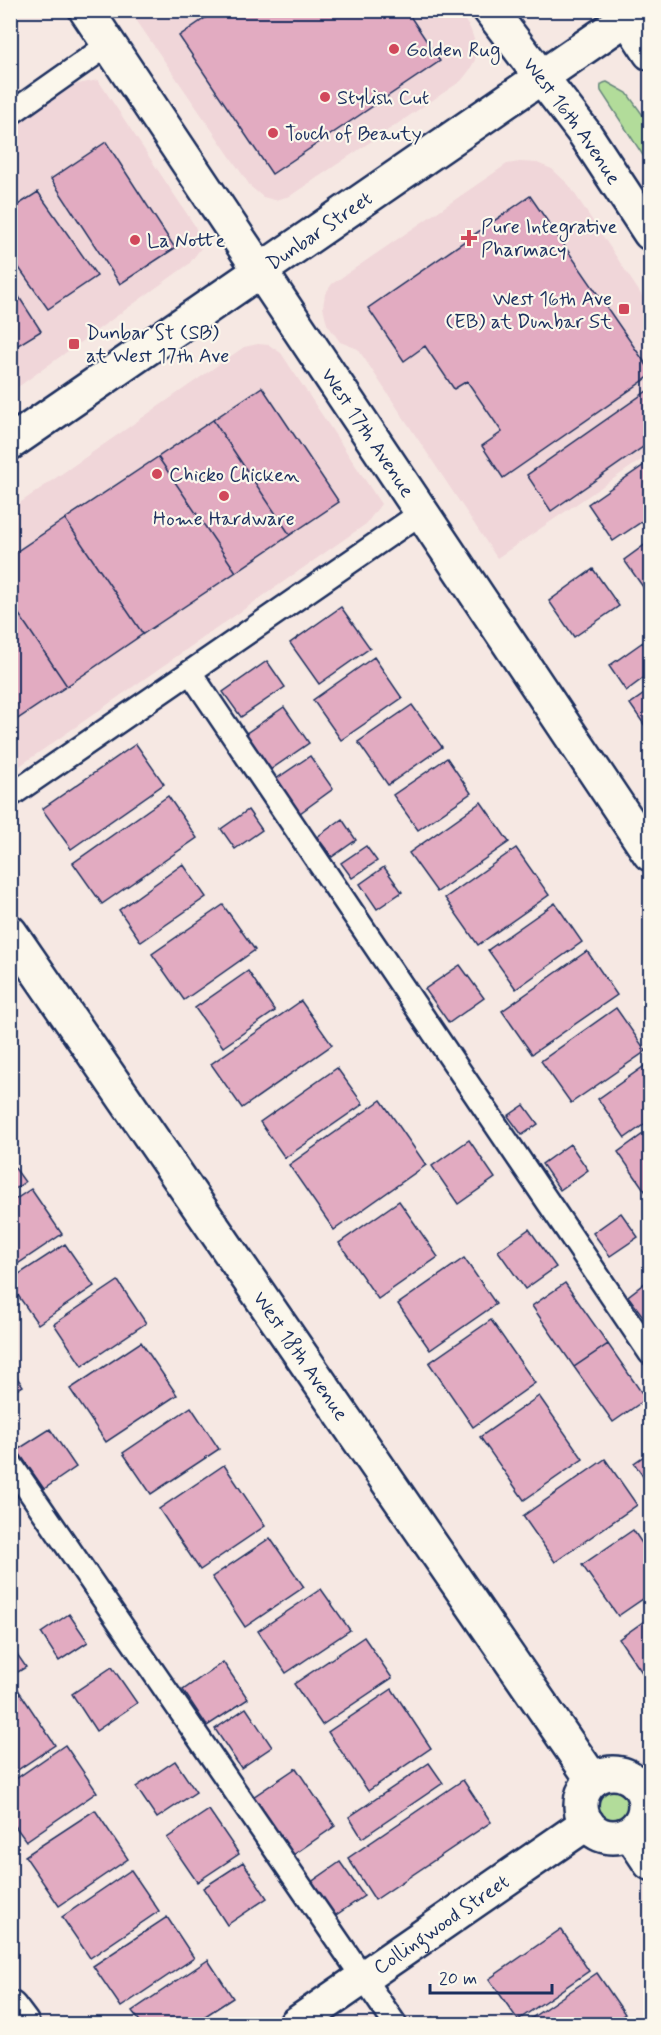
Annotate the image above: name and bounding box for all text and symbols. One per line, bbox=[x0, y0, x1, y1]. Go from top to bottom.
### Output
place label: Golden Rug bbox=[406, 37, 501, 65]
marker: Golden Rug bbox=[387, 42, 401, 56]
street label: West 16th Avenue bbox=[516, 52, 627, 190]
place label: Stylish Cut bbox=[337, 85, 429, 112]
marker: Stylish Cut bbox=[318, 90, 332, 104]
place label: Touch of Beauty bbox=[285, 121, 422, 148]
marker: Touch of Beauty bbox=[266, 126, 280, 140]
street label: Dunbar Street bbox=[261, 186, 378, 277]
place label: Pure Integrative Pharmacy bbox=[481, 214, 618, 264]
place label: La Notte bbox=[147, 228, 225, 255]
marker: Pure Integrative Pharmacy bbox=[462, 231, 476, 245]
marker: La Notte bbox=[128, 233, 142, 247]
place label: West 16th Ave (EB) at Dunbar St bbox=[445, 286, 612, 336]
marker: West 16th Ave (EB) at Dunbar St bbox=[617, 302, 631, 316]
place label: Dunbar St (SB) at West 17th Ave bbox=[86, 320, 229, 370]
marker: Dunbar St (SB) at West 17th Ave bbox=[67, 337, 81, 351]
street label: West 17th Avenue bbox=[314, 363, 420, 503]
place label: Chicko Chicken bbox=[169, 462, 300, 489]
marker: Chicko Chicken bbox=[150, 467, 164, 481]
marker: Home Hardware bbox=[217, 489, 231, 503]
place label: Home Hardware bbox=[153, 506, 295, 533]
street label: West 18th Avenue bbox=[246, 1286, 354, 1427]
street label: Collingwood Street bbox=[368, 1869, 515, 1982]
scale bar bbox=[430, 1957, 552, 1995]
text: 20 m bbox=[439, 1967, 477, 1991]

